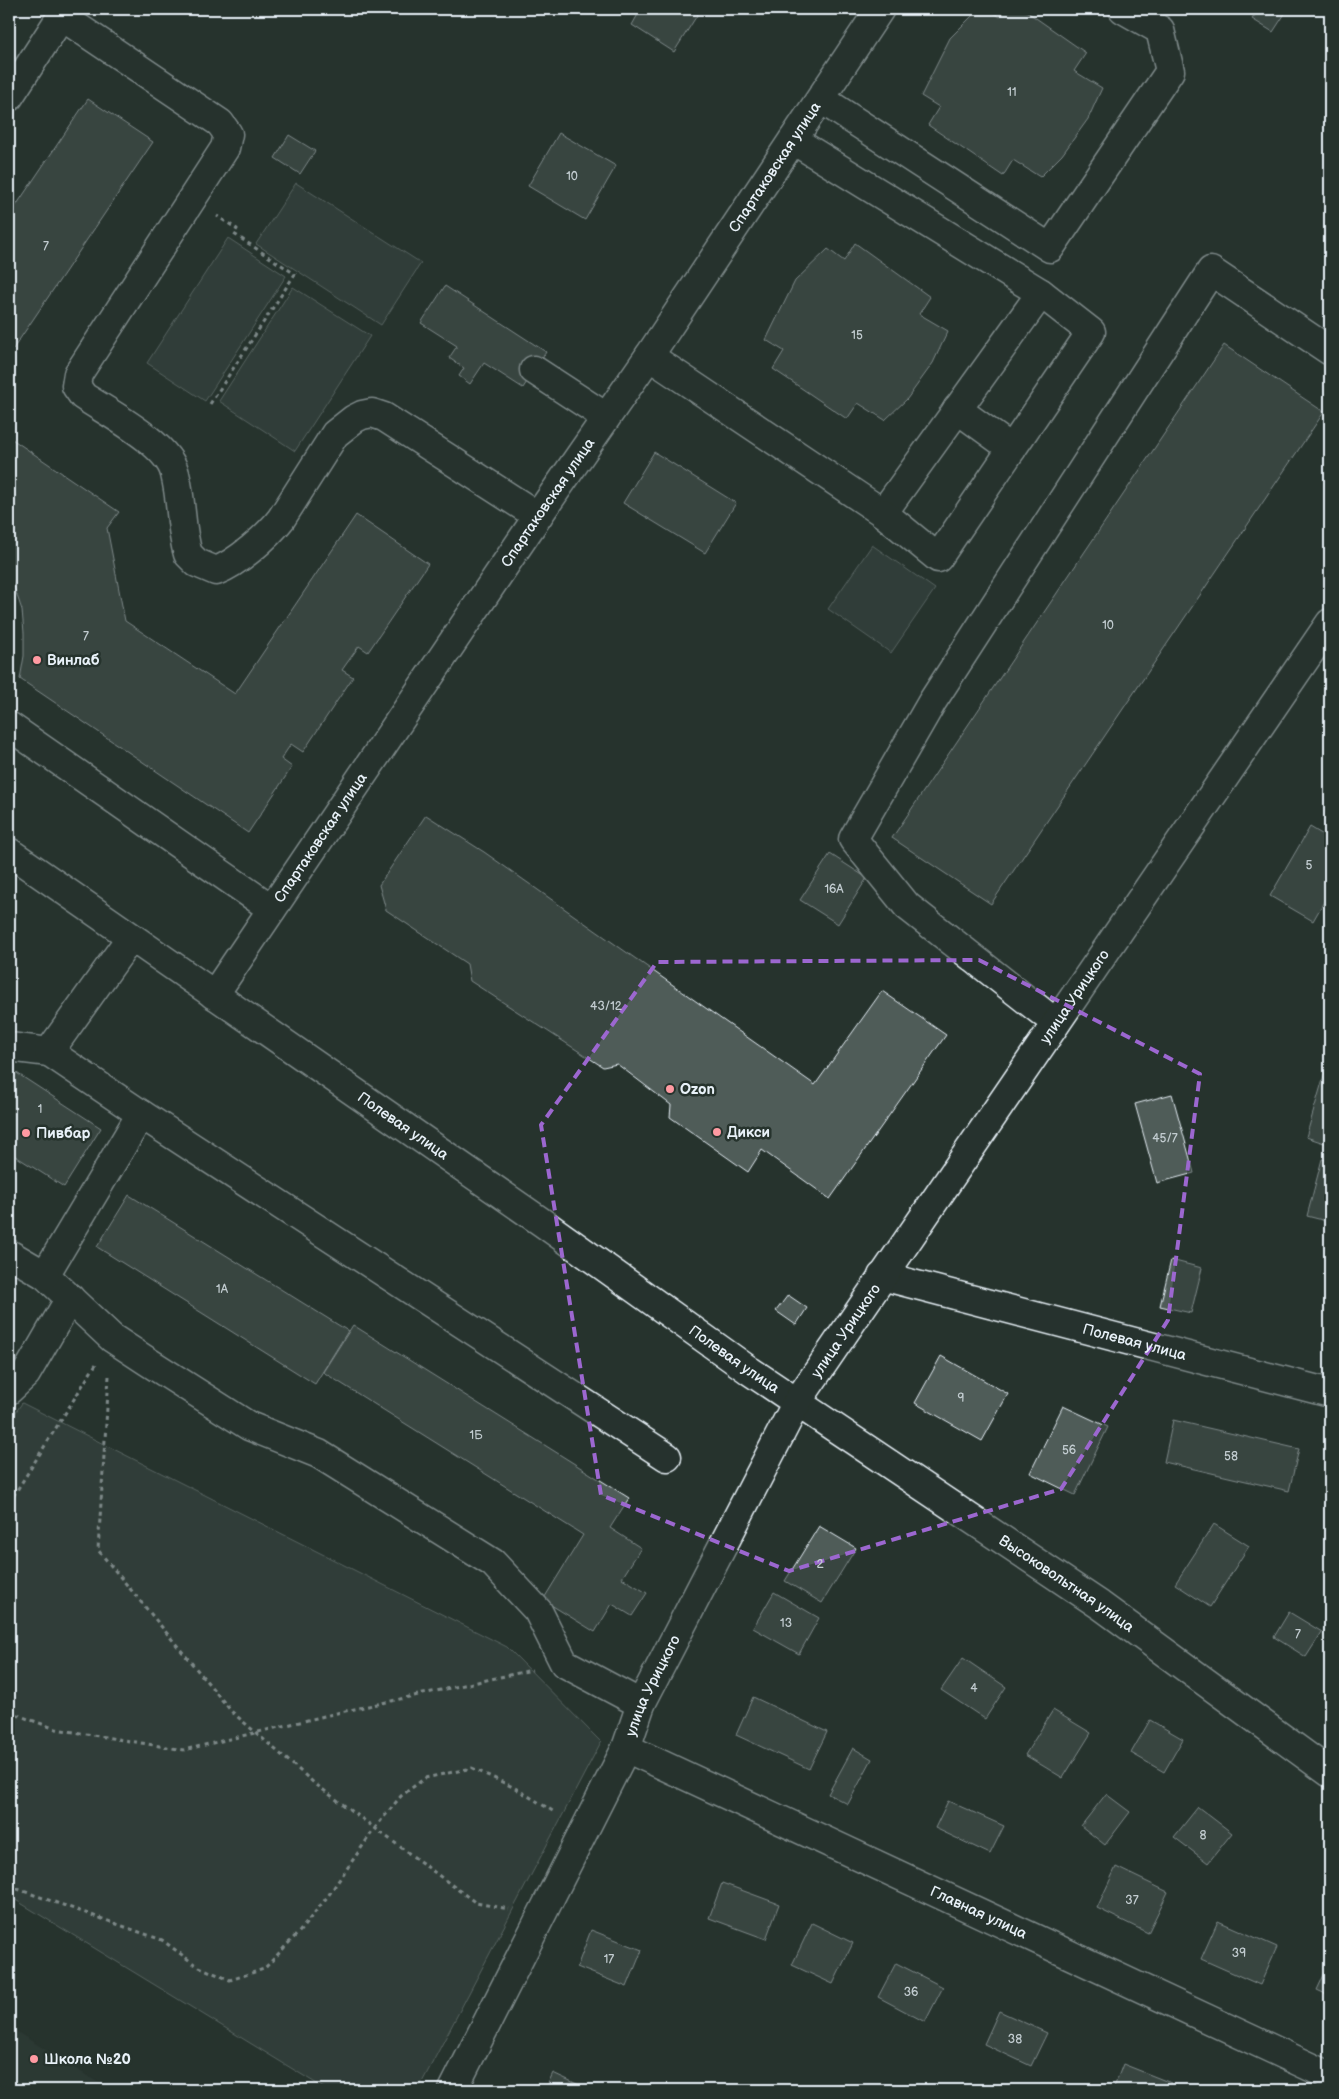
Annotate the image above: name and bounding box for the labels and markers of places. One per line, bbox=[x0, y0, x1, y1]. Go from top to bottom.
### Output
place label: Винлаб bbox=[47, 651, 100, 670]
marker: Винлаб bbox=[31, 654, 43, 666]
place label: Ozon bbox=[680, 1080, 715, 1099]
marker: Ozon bbox=[664, 1083, 676, 1095]
place label: Дикси bbox=[727, 1123, 770, 1142]
place label: Пивбар bbox=[36, 1124, 91, 1143]
marker: Дикси bbox=[711, 1126, 723, 1138]
marker: Пивбар bbox=[20, 1127, 32, 1139]
place label: Школа №20 bbox=[44, 2050, 131, 2069]
marker: Школа №20 bbox=[28, 2053, 40, 2065]

